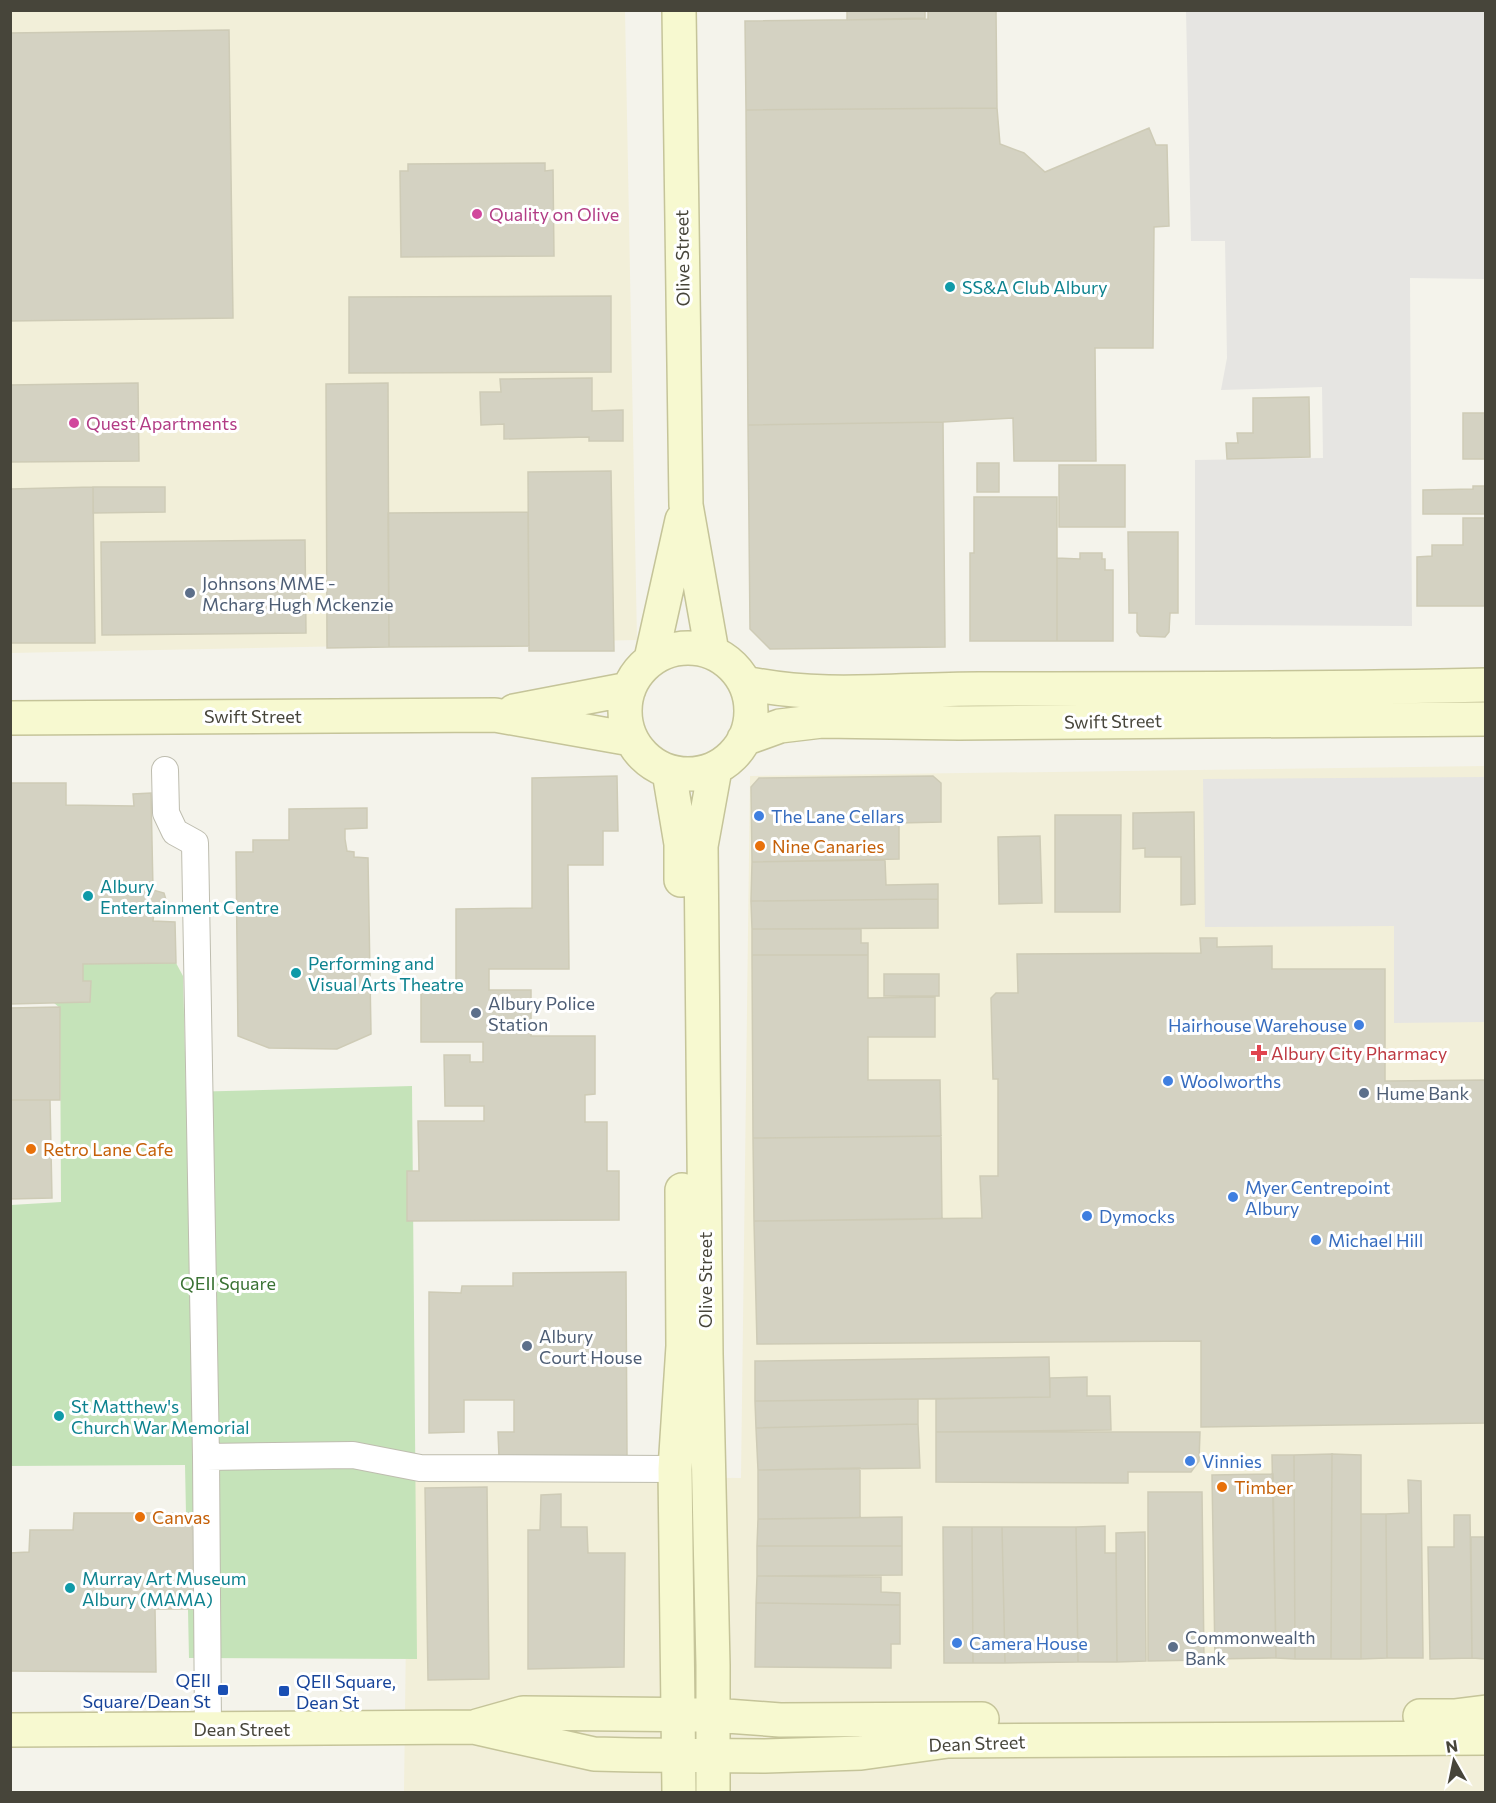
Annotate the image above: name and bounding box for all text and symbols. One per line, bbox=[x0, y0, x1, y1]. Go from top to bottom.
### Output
place label: Quality on Olive bbox=[489, 203, 619, 225]
marker: Quality on Olive bbox=[470, 207, 484, 221]
street label: Olive Street bbox=[670, 209, 694, 307]
place label: SS&A Club Albury bbox=[962, 276, 1107, 298]
marker: SS&A Club Albury bbox=[943, 280, 957, 294]
place label: Quest Apartments bbox=[86, 412, 237, 434]
marker: Quest Apartments bbox=[67, 416, 81, 430]
place label: Johnsons MME - Mcharg Hugh Mckenzie bbox=[202, 572, 394, 615]
marker: Johnsons MME - Mcharg Hugh Mckenzie bbox=[183, 586, 197, 600]
street label: Swift Street bbox=[204, 705, 302, 727]
street label: Swift Street bbox=[1064, 709, 1162, 733]
place label: The Lane Cellars bbox=[771, 805, 904, 827]
marker: The Lane Cellars bbox=[752, 809, 766, 823]
place label: Nine Canaries bbox=[772, 835, 884, 857]
marker: Nine Canaries bbox=[753, 839, 767, 853]
place label: Albury Entertainment Centre bbox=[100, 875, 279, 918]
marker: Albury Entertainment Centre bbox=[81, 889, 95, 903]
place label: Performing and Visual Arts Theatre bbox=[308, 952, 464, 995]
marker: Performing and Visual Arts Theatre bbox=[289, 966, 303, 980]
place label: Albury Police Station bbox=[488, 992, 595, 1035]
marker: Albury Police Station bbox=[469, 1006, 483, 1020]
place label: Hairhouse Warehouse bbox=[1168, 1014, 1347, 1036]
marker: Hairhouse Warehouse bbox=[1352, 1018, 1366, 1032]
place label: Albury City Pharmacy bbox=[1271, 1042, 1447, 1064]
marker: Albury City Pharmacy bbox=[1252, 1046, 1266, 1060]
place label: Woolworths bbox=[1180, 1070, 1281, 1092]
marker: Woolworths bbox=[1161, 1074, 1175, 1088]
place label: Hume Bank bbox=[1376, 1082, 1470, 1104]
marker: Hume Bank bbox=[1357, 1086, 1371, 1100]
place label: Retro Lane Cafe bbox=[43, 1138, 173, 1160]
marker: Retro Lane Cafe bbox=[24, 1142, 38, 1156]
place label: Myer Centrepoint Albury bbox=[1245, 1176, 1390, 1219]
marker: Myer Centrepoint Albury bbox=[1226, 1190, 1240, 1204]
place label: Dymocks bbox=[1099, 1205, 1175, 1227]
marker: Dymocks bbox=[1080, 1209, 1094, 1223]
place label: Michael Hill bbox=[1328, 1229, 1423, 1251]
street label: Olive Street bbox=[694, 1232, 716, 1328]
marker: Michael Hill bbox=[1309, 1233, 1323, 1247]
park label: QEII Square bbox=[180, 1272, 276, 1294]
place label: Albury Court House bbox=[539, 1325, 642, 1368]
marker: Albury Court House bbox=[520, 1339, 534, 1353]
place label: St Matthew's Church War Memorial bbox=[71, 1395, 250, 1438]
marker: St Matthew's Church War Memorial bbox=[52, 1409, 66, 1423]
place label: Vinnies bbox=[1202, 1450, 1262, 1472]
marker: Vinnies bbox=[1183, 1454, 1197, 1468]
place label: Timber bbox=[1234, 1476, 1293, 1498]
marker: Timber bbox=[1215, 1480, 1229, 1494]
place label: Canvas bbox=[152, 1506, 211, 1528]
marker: Canvas bbox=[133, 1510, 147, 1524]
place label: Murray Art Museum Albury (MAMA) bbox=[82, 1567, 247, 1610]
marker: Murray Art Museum Albury (MAMA) bbox=[63, 1581, 77, 1595]
place label: Commonwealth Bank bbox=[1185, 1626, 1316, 1669]
place label: Camera House bbox=[969, 1632, 1088, 1654]
marker: Camera House bbox=[950, 1636, 964, 1650]
marker: Commonwealth Bank bbox=[1166, 1640, 1180, 1654]
place label: QEII Square/Dean St bbox=[82, 1669, 211, 1712]
place label: QEII Square, Dean St bbox=[296, 1670, 396, 1713]
marker: QEII Square/Dean St bbox=[216, 1683, 230, 1697]
marker: QEII Square, Dean St bbox=[277, 1684, 291, 1698]
street label: Dean Street bbox=[194, 1718, 290, 1740]
street label: Dean Street bbox=[928, 1730, 1026, 1756]
north arrow bbox=[1424, 1731, 1484, 1791]
text: N bbox=[1444, 1735, 1459, 1756]

